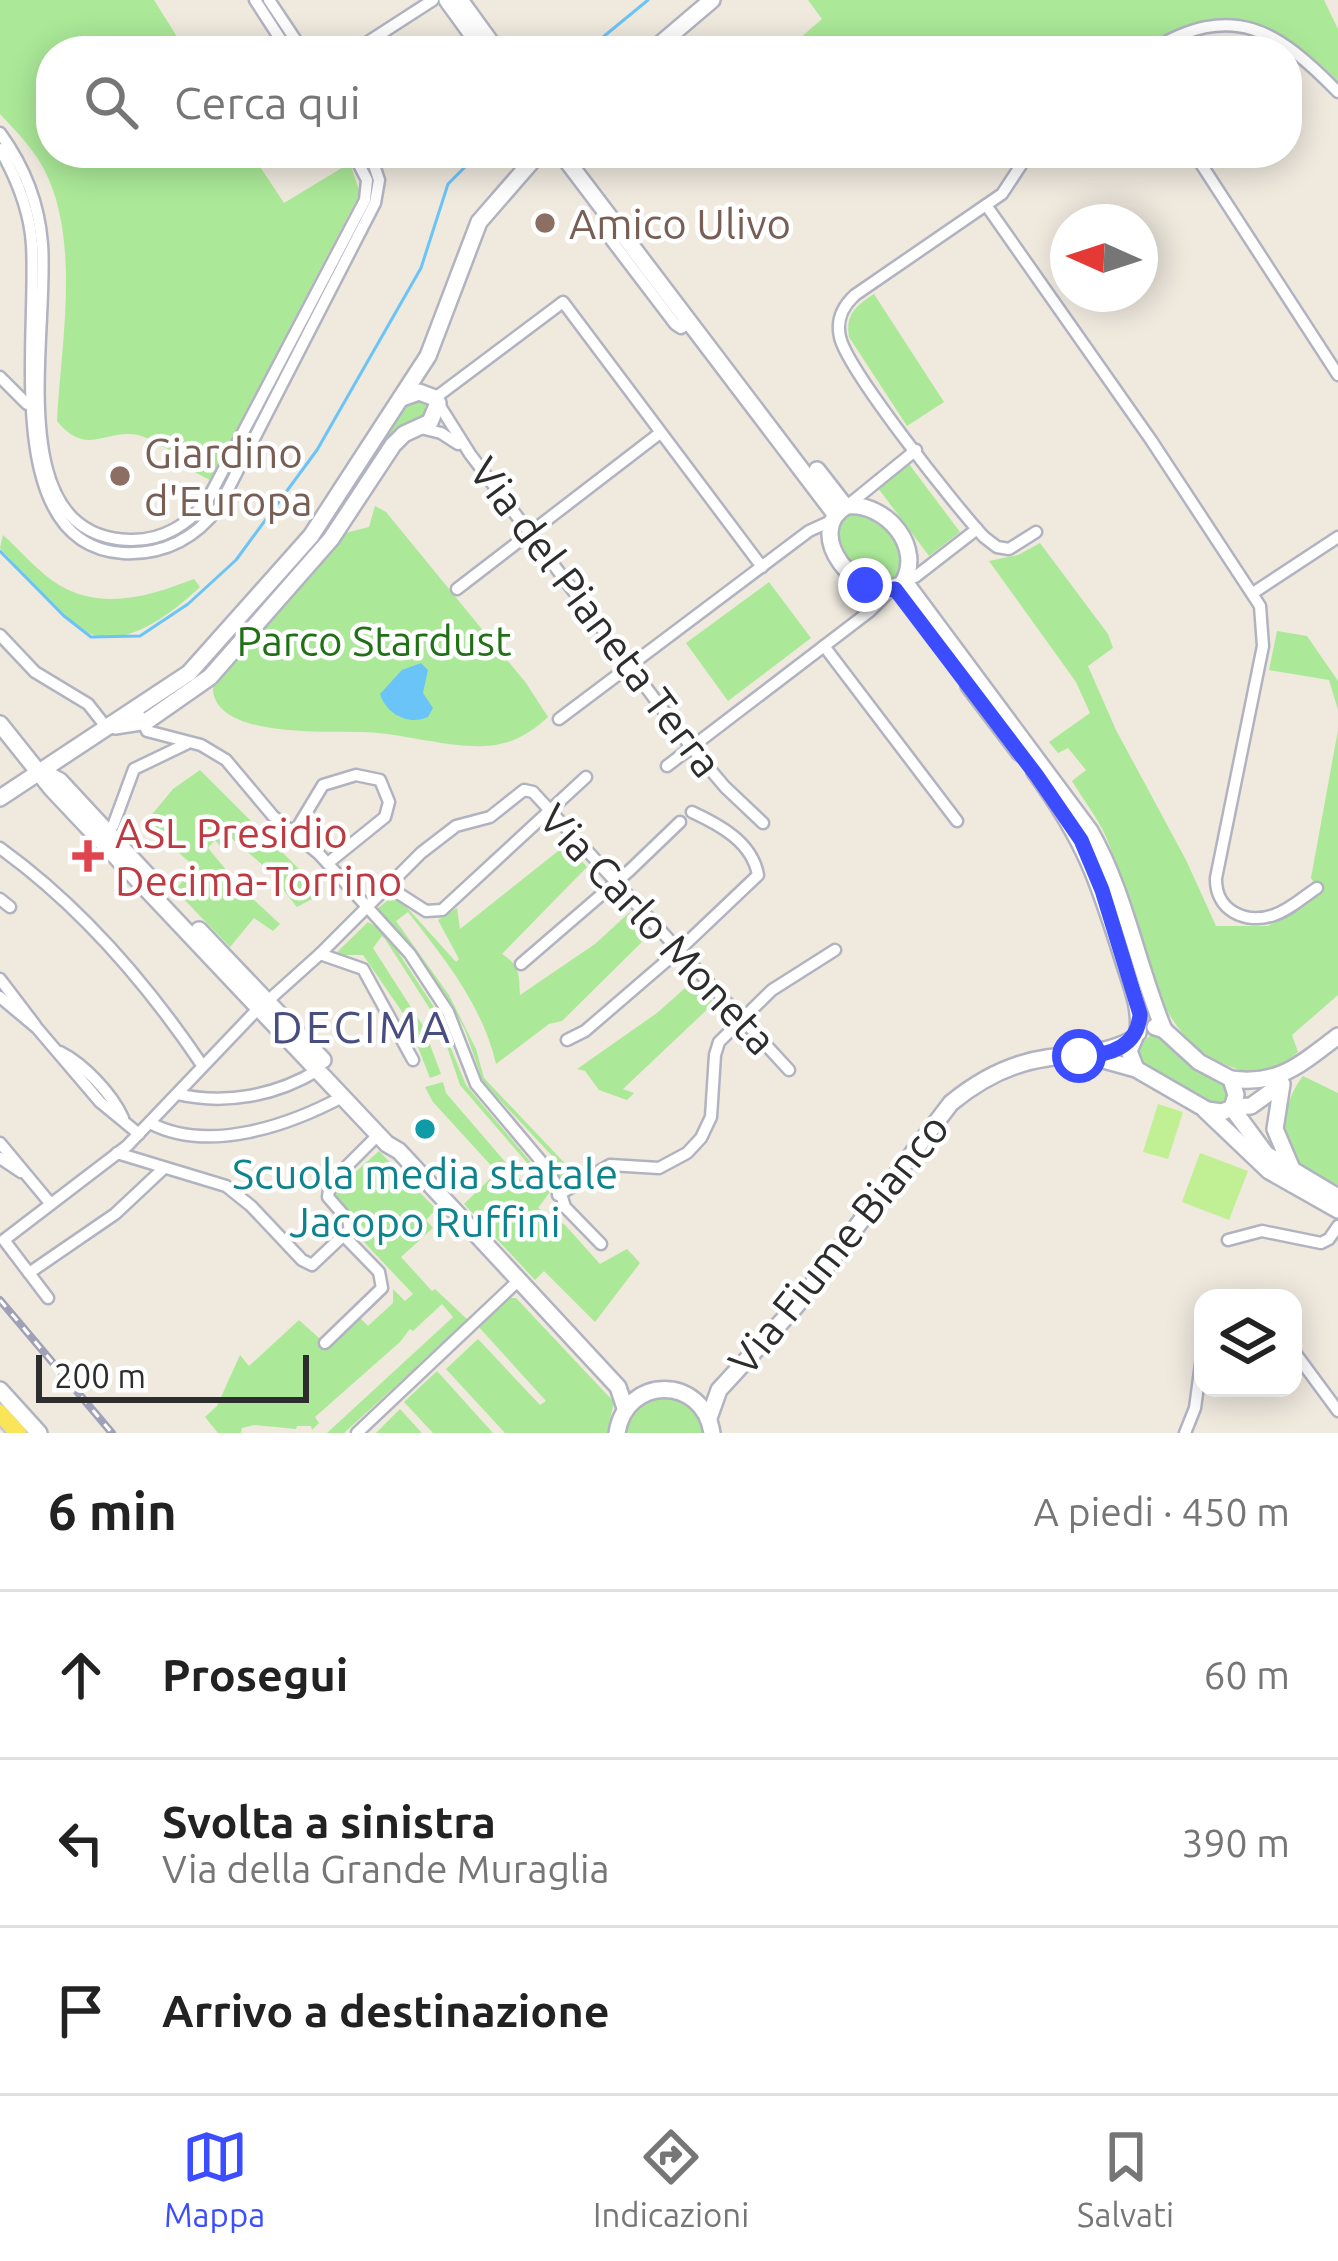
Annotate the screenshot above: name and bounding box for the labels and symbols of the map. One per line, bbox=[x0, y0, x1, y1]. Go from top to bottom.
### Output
place label: Amico Ulivo bbox=[569, 200, 791, 247]
north arrow bbox=[1050, 204, 1158, 312]
marker: Amico Ulivo bbox=[532, 210, 558, 236]
place label: Giardino d'Europa bbox=[144, 429, 313, 524]
street label: Via del Pianeta Terra bbox=[461, 448, 731, 786]
marker: Giardino d'Europa bbox=[107, 463, 133, 489]
route end bbox=[838, 558, 892, 612]
park label: Parco Stardust bbox=[237, 617, 511, 664]
street label: Via Carlo Moneta bbox=[530, 794, 786, 1064]
place label: ASL Presidio Decima-Torrino bbox=[115, 809, 402, 904]
marker: ASL Presidio Decima-Torrino bbox=[72, 840, 104, 872]
district label: DECIMA bbox=[271, 1001, 453, 1052]
route start bbox=[1052, 1029, 1106, 1083]
street label: Via Fiume Bianco bbox=[719, 1104, 957, 1384]
marker: Scuola media statale Jacopo Ruffini bbox=[412, 1116, 438, 1142]
place label: Scuola media statale Jacopo Ruffini bbox=[232, 1150, 618, 1245]
scale bar bbox=[36, 1349, 309, 1402]

